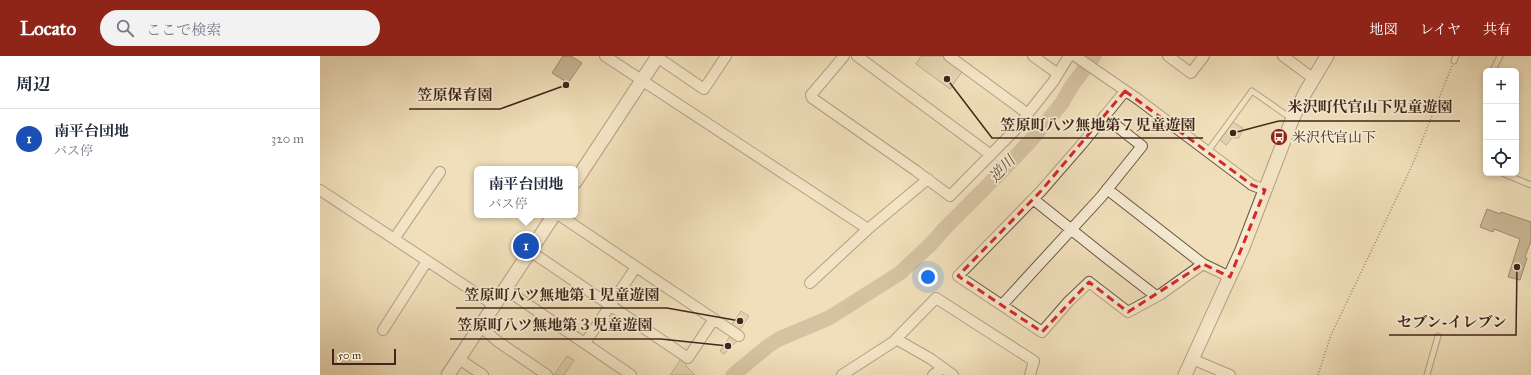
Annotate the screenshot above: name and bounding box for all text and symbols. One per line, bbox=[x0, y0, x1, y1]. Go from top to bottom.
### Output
search box bbox=[100, 10, 380, 46]
text: Locato bbox=[20, 17, 76, 40]
icon: search bbox=[114, 17, 136, 39]
text: ここで検索 bbox=[146, 21, 221, 39]
text: 地図 bbox=[1370, 21, 1398, 38]
text: レイヤ bbox=[1420, 21, 1461, 38]
text: 共有 bbox=[1483, 21, 1511, 38]
map controls bbox=[1483, 68, 1519, 176]
button: + bbox=[1483, 68, 1519, 104]
text: 周辺 bbox=[16, 74, 50, 95]
callout: 笠原保育園 bbox=[409, 82, 500, 109]
text: 笠原保育園 bbox=[417, 86, 493, 104]
callout: 米沢町代官山下児童遊園 bbox=[1279, 94, 1460, 121]
text: 米沢町代官山下児童遊園 bbox=[1287, 98, 1453, 116]
button: − bbox=[1483, 104, 1519, 140]
callout: 笠原町八ツ無地第７児童遊園 bbox=[992, 111, 1203, 138]
text: 笠原町八ツ無地第７児童遊園 bbox=[1000, 116, 1196, 134]
text: 南平台団地 bbox=[54, 122, 129, 140]
bus stop icon: 米沢代官山下 bbox=[1269, 127, 1289, 147]
place label: 米沢代官山下 bbox=[1292, 129, 1376, 146]
text: 1 bbox=[26, 131, 32, 147]
text: 320 m bbox=[271, 131, 304, 147]
button: locate bbox=[1483, 140, 1519, 176]
text: バス停 bbox=[54, 143, 93, 159]
water label: 逆川 bbox=[985, 151, 1020, 186]
popup bbox=[474, 166, 578, 218]
text: 南平台団地 bbox=[488, 175, 564, 193]
text: バス停 bbox=[488, 196, 528, 212]
pin: 1 bbox=[513, 231, 539, 261]
your location bbox=[918, 267, 938, 287]
callout: 笠原町八ツ無地第１児童遊園 bbox=[456, 281, 667, 308]
text: 笠原町八ツ無地第１児童遊園 bbox=[464, 286, 660, 304]
callout: セブン-イレブン bbox=[1389, 308, 1516, 335]
callout: 笠原町八ツ無地第３児童遊園 bbox=[450, 312, 661, 339]
text: セブン-イレブン bbox=[1397, 313, 1507, 331]
text: 笠原町八ツ無地第３児童遊園 bbox=[457, 316, 653, 334]
scale bar bbox=[332, 347, 396, 366]
text: 50 m bbox=[338, 349, 361, 362]

